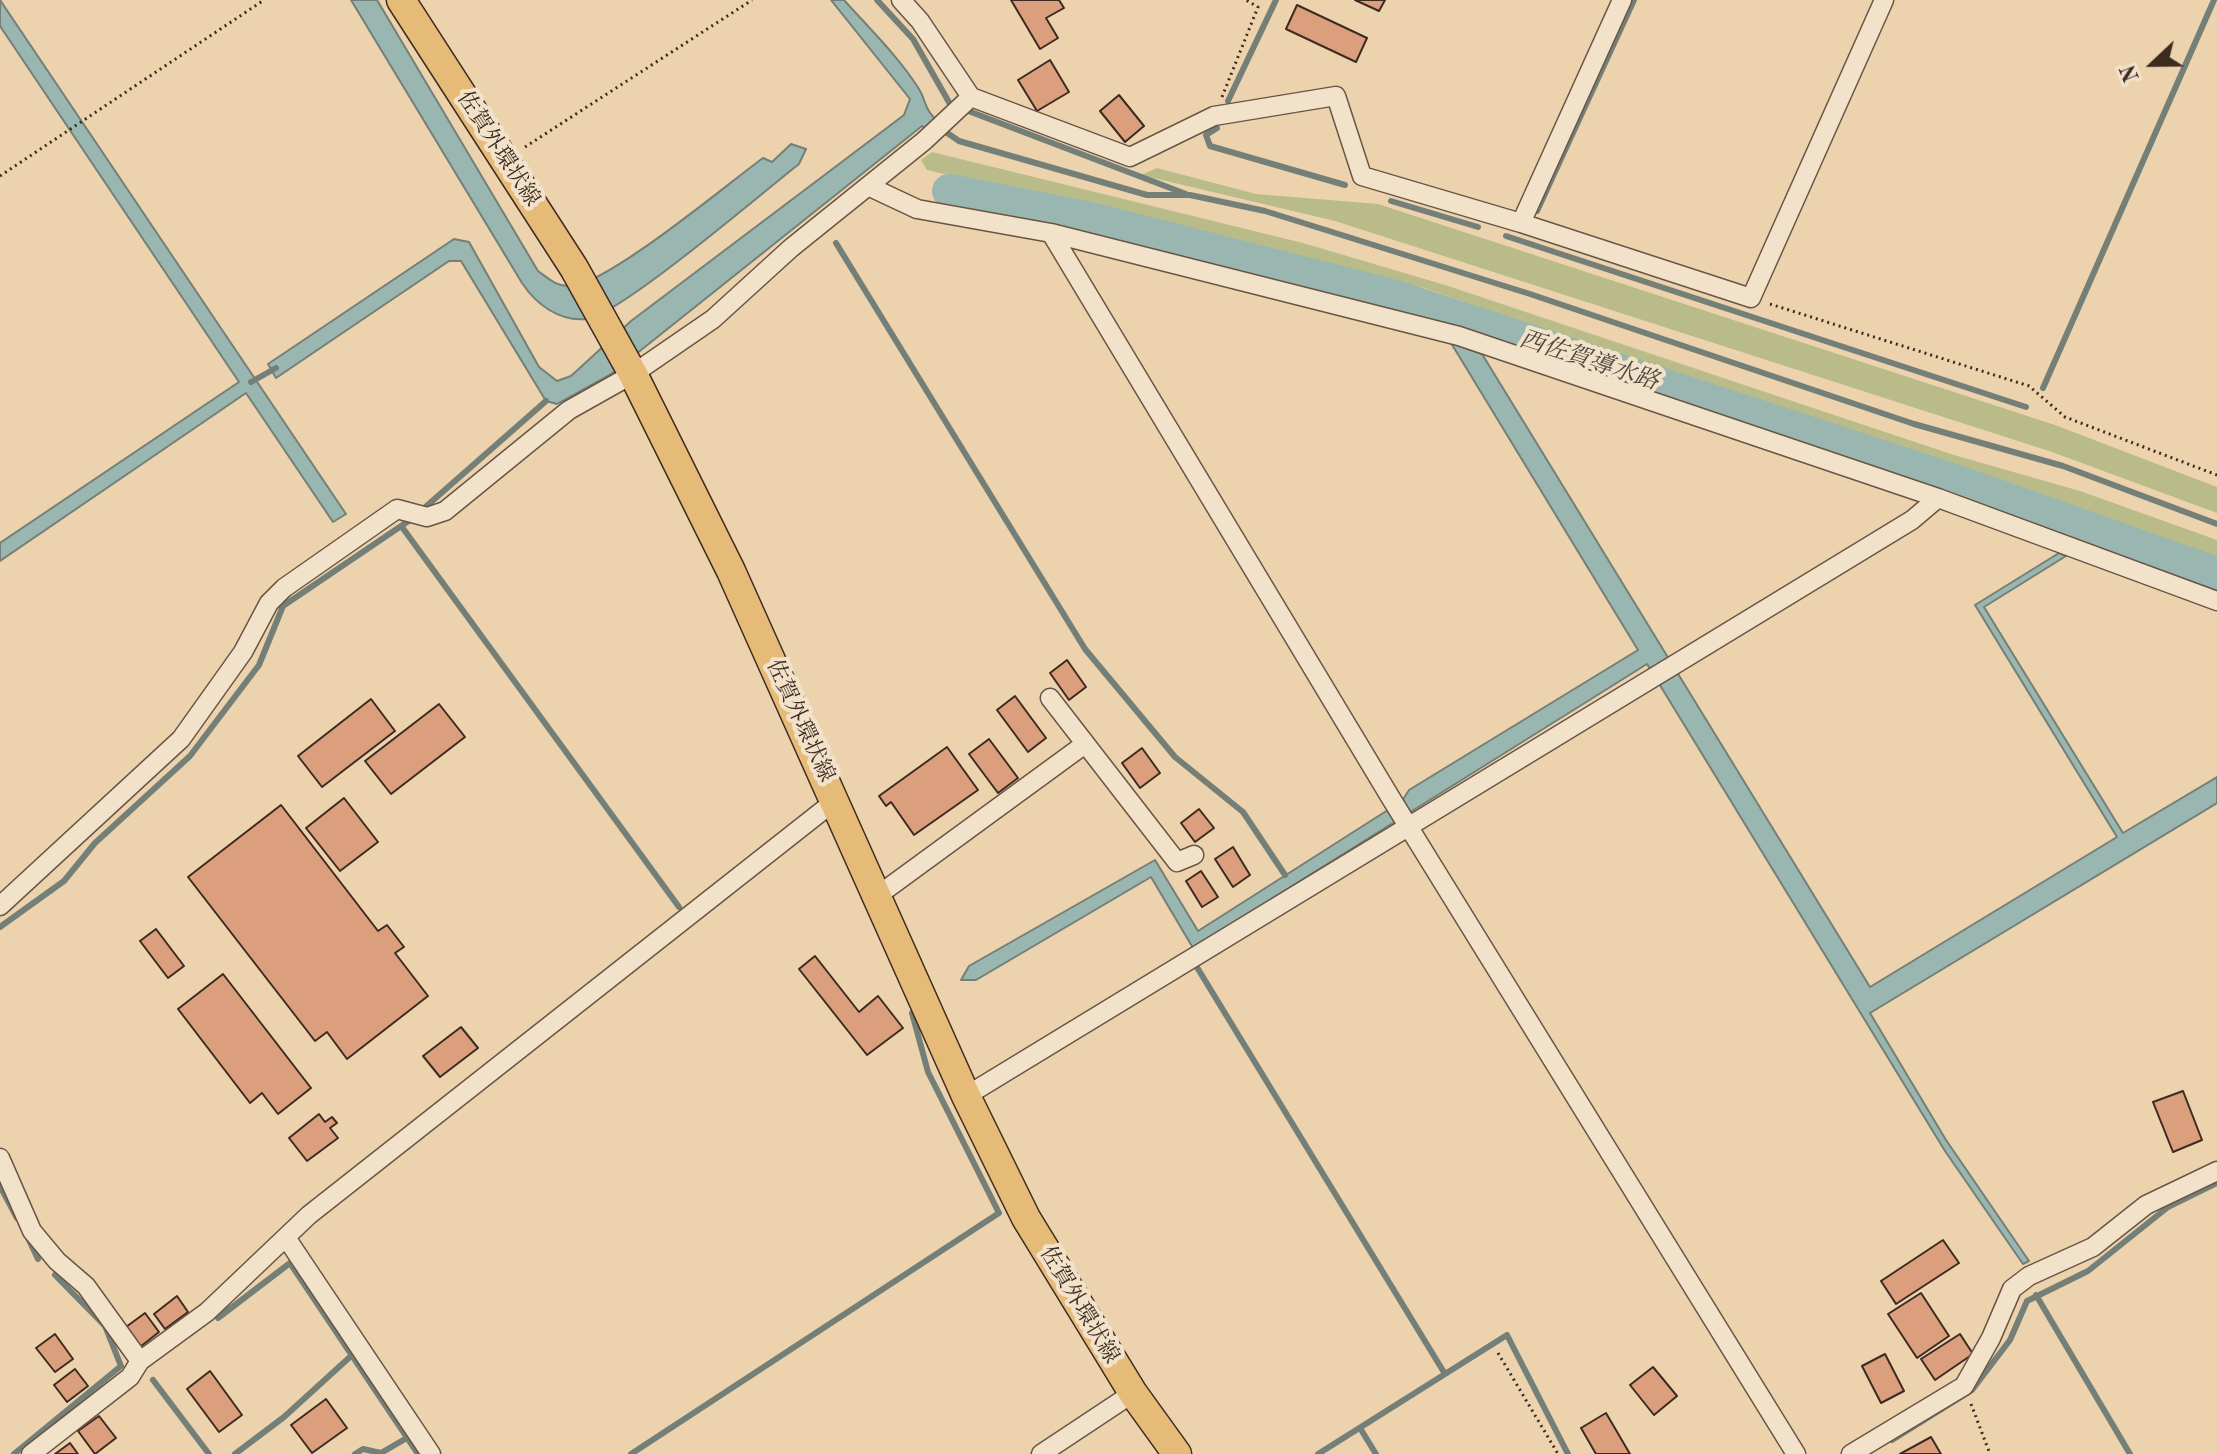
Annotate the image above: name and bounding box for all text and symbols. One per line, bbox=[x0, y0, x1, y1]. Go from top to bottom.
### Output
north arrow bbox=[2113, 24, 2193, 104]
text: N bbox=[2117, 61, 2144, 85]
street label: 佐賀外環状線 bbox=[451, 86, 545, 212]
water label: 西佐賀導水路 bbox=[1516, 325, 1662, 397]
street label: 佐賀外環状線 bbox=[760, 656, 840, 786]
street label: 佐賀外環状線 bbox=[1034, 1242, 1124, 1368]

